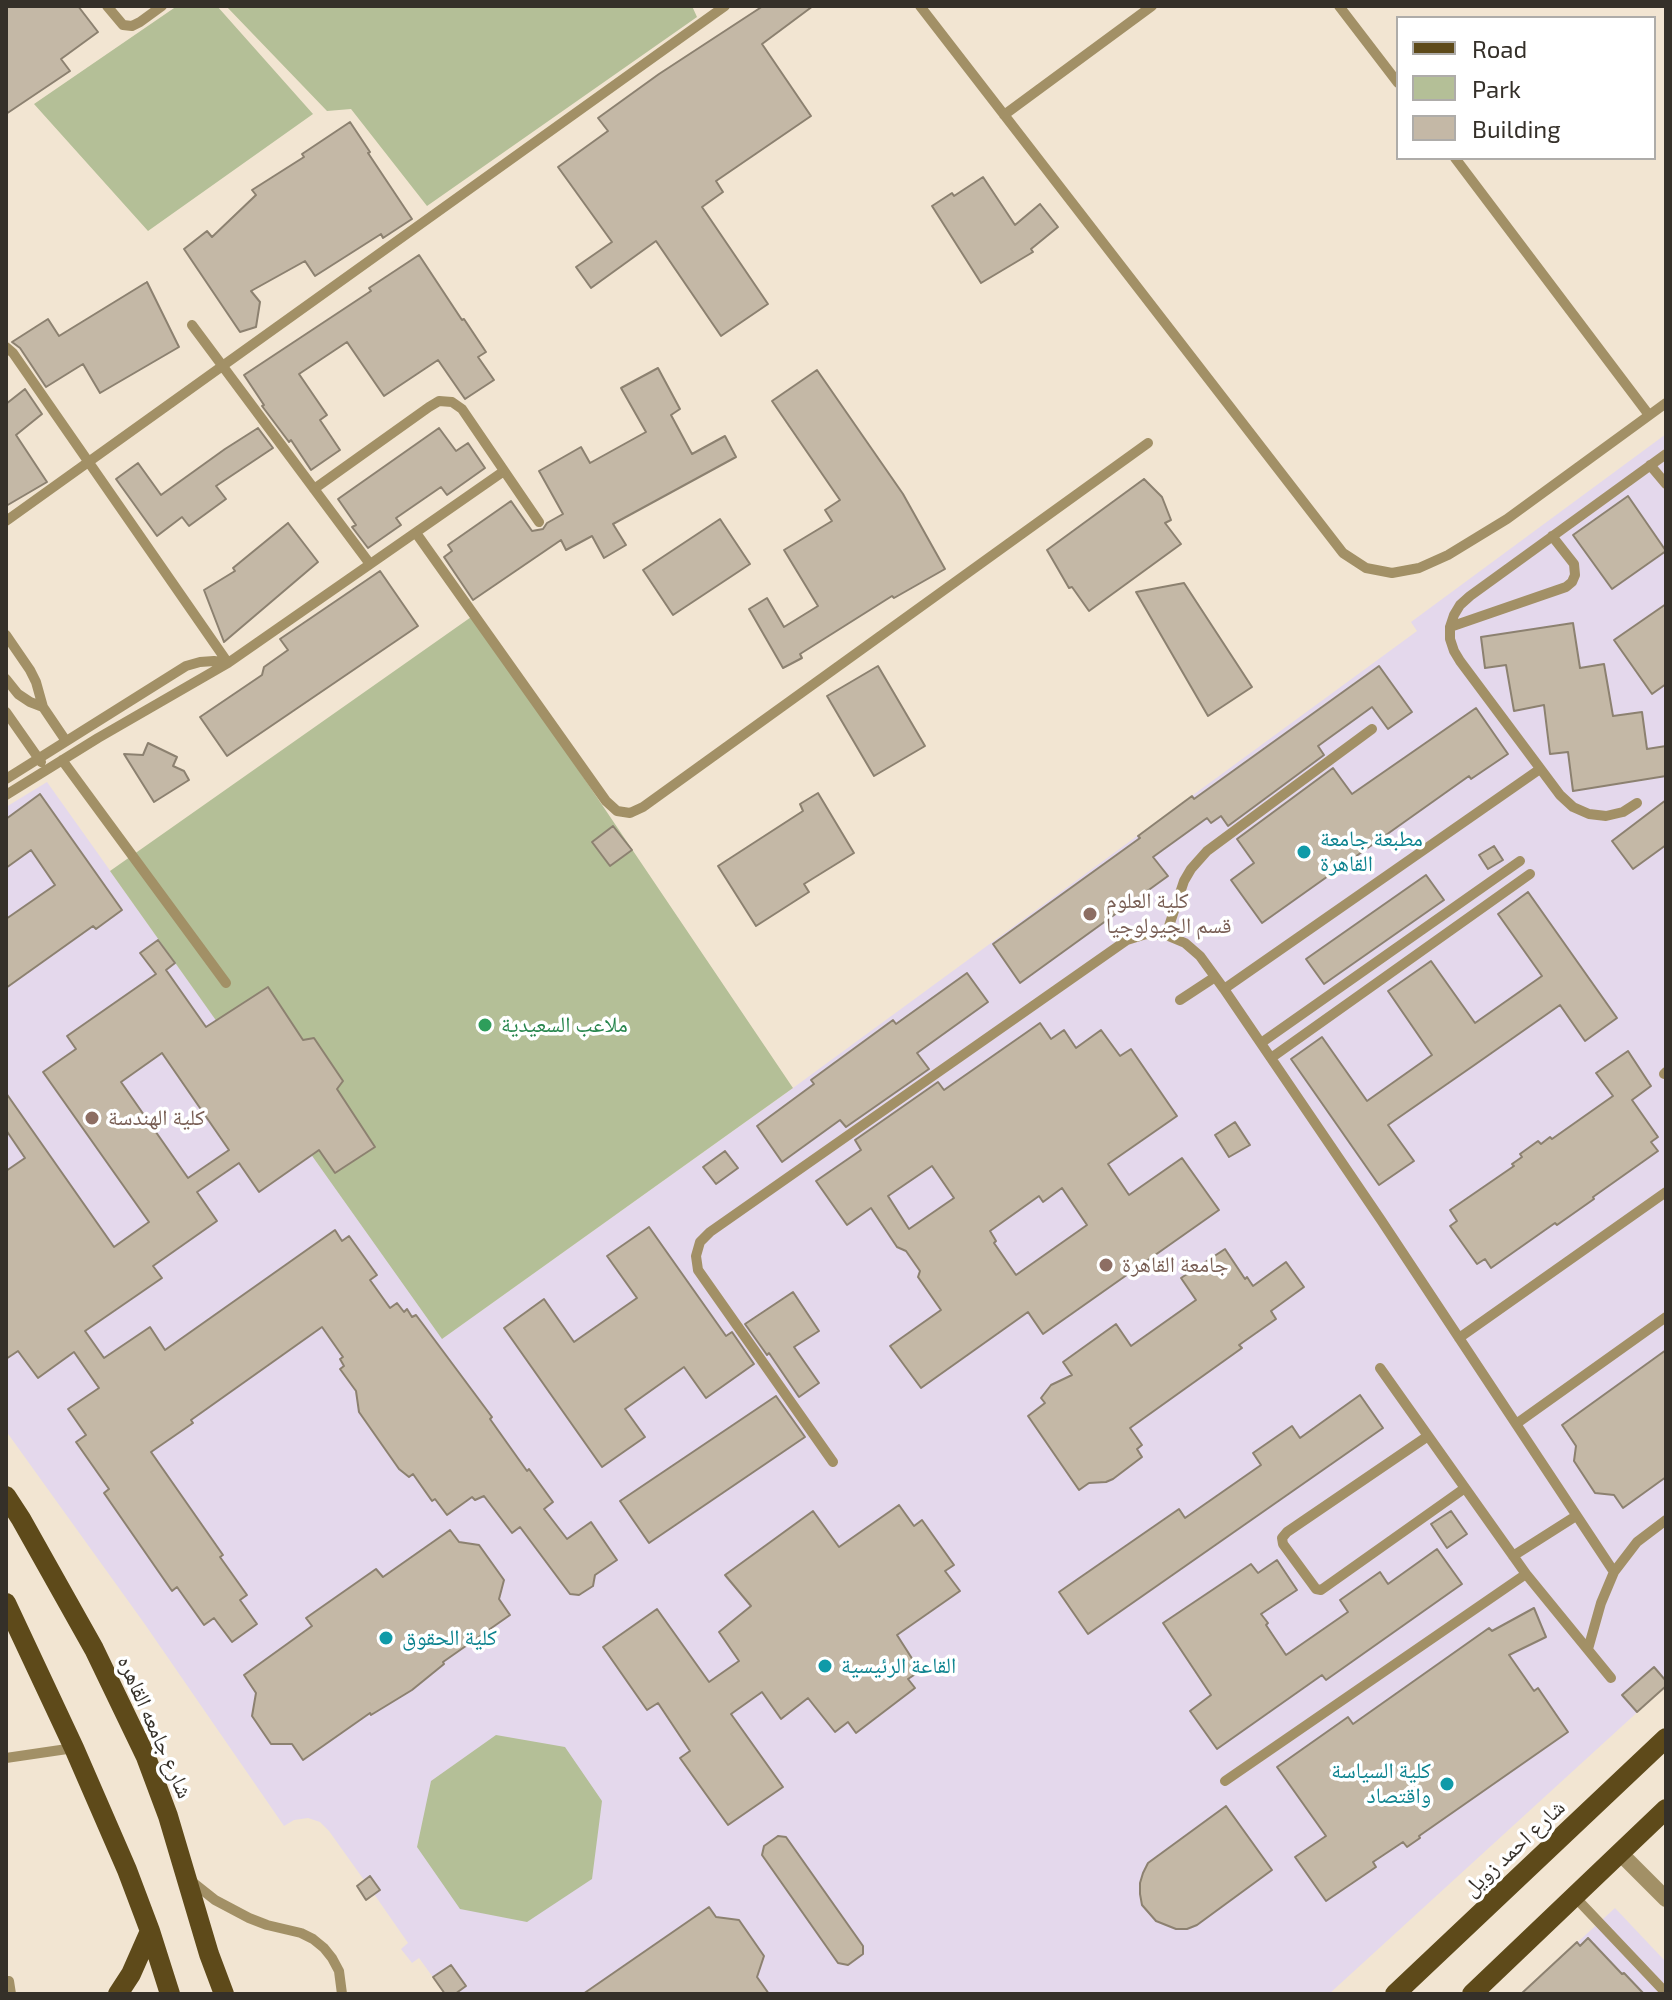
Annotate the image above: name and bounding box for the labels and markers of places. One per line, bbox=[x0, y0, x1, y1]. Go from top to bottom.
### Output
place label: مطبعة جامعة القاهرة bbox=[1320, 826, 1423, 878]
marker: مطبعة جامعة القاهرة bbox=[1295, 843, 1313, 861]
place label: كلية العلوم قسم الجيولوجيا bbox=[1106, 888, 1232, 940]
marker: كلية العلوم قسم الجيولوجيا bbox=[1081, 905, 1099, 923]
place label: ملاعب السعيدية bbox=[501, 1012, 628, 1038]
marker: ملاعب السعيدية bbox=[476, 1016, 494, 1034]
place label: كلية الهندسة bbox=[108, 1105, 205, 1131]
marker: كلية الهندسة bbox=[83, 1109, 101, 1127]
place label: جامعة القاهرة bbox=[1122, 1252, 1229, 1278]
marker: جامعة القاهرة bbox=[1097, 1256, 1115, 1274]
place label: كلية الحقوق bbox=[402, 1625, 497, 1651]
marker: كلية الحقوق bbox=[377, 1629, 395, 1647]
place label: القاعة الرئيسية bbox=[841, 1653, 956, 1679]
marker: القاعة الرئيسية bbox=[816, 1657, 834, 1675]
place label: كلية السياسة واقتصاد bbox=[1331, 1758, 1431, 1810]
marker: كلية السياسة واقتصاد bbox=[1438, 1775, 1456, 1793]

